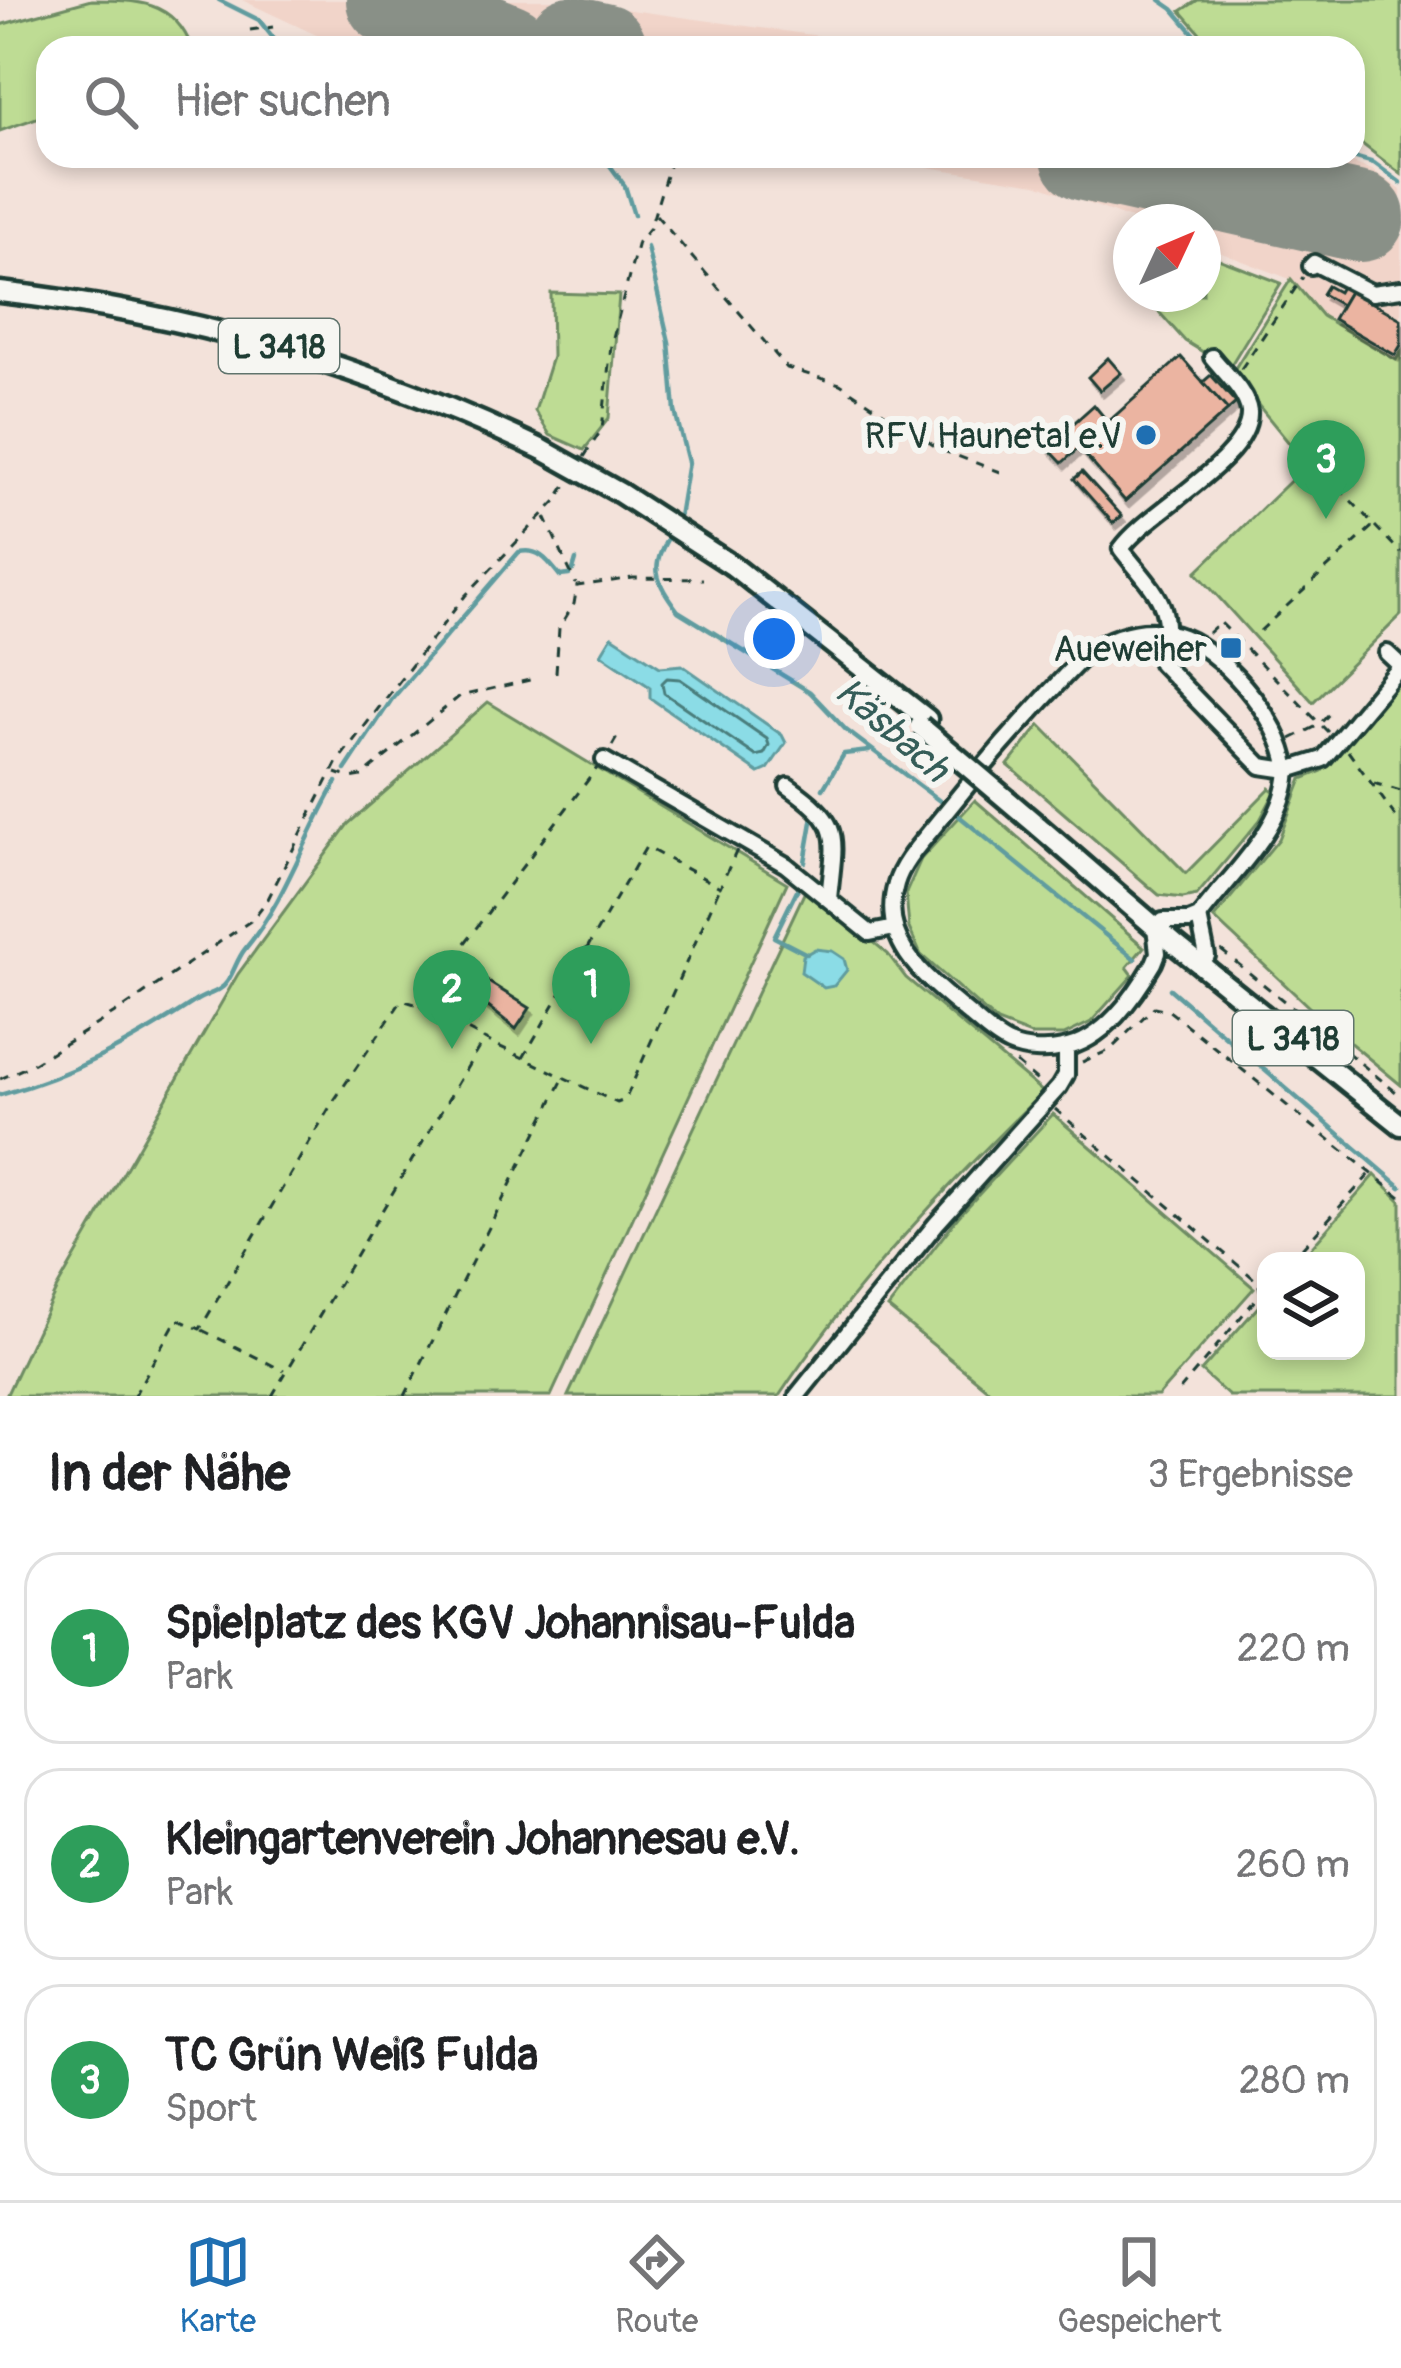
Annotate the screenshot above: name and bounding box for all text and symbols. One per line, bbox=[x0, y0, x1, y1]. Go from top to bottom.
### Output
search box bbox=[36, 36, 1365, 168]
icon: search bbox=[78, 69, 144, 135]
text: Hier suchen bbox=[174, 74, 391, 130]
north arrow bbox=[1113, 204, 1221, 312]
road number: L 3418 bbox=[219, 319, 339, 373]
place label: RFV Haunetal e.V bbox=[865, 414, 1122, 459]
pin: 3 bbox=[1287, 420, 1365, 519]
marker: RFV Haunetal e.V bbox=[1133, 422, 1159, 448]
your location bbox=[744, 609, 804, 669]
place label: Aueweiher bbox=[1053, 627, 1207, 672]
marker: Aueweiher bbox=[1218, 635, 1244, 661]
water label: Käsbach bbox=[825, 667, 961, 795]
pin: 1 bbox=[552, 945, 630, 1044]
pin: 2 bbox=[413, 950, 491, 1049]
road number: L 3418 bbox=[1233, 1011, 1353, 1065]
map controls bbox=[1257, 1252, 1365, 1360]
button: layers bbox=[1257, 1252, 1365, 1360]
text: In der Nähe bbox=[48, 1442, 290, 1506]
text: 3 Ergebnisse bbox=[1147, 1450, 1353, 1499]
text: Spielplatz des KGV Johannisau-Fulda bbox=[165, 1596, 855, 1652]
text: 1 bbox=[82, 1624, 98, 1673]
text: 220 m bbox=[1237, 1624, 1350, 1673]
text: Park bbox=[165, 1652, 233, 1701]
text: Kleingartenverein Johannesau e.V. bbox=[165, 1812, 800, 1868]
text: 2 bbox=[79, 1840, 101, 1889]
text: 260 m bbox=[1236, 1840, 1350, 1889]
text: Park bbox=[165, 1868, 233, 1917]
text: TC Grün Weiß Fulda bbox=[165, 2028, 538, 2084]
text: 3 bbox=[79, 2056, 101, 2105]
text: 280 m bbox=[1239, 2056, 1350, 2105]
text: Sport bbox=[165, 2084, 257, 2133]
tab: Karte bbox=[180, 2229, 256, 2342]
tab: Route bbox=[615, 2229, 698, 2342]
tab: Gespeichert bbox=[1057, 2229, 1221, 2342]

